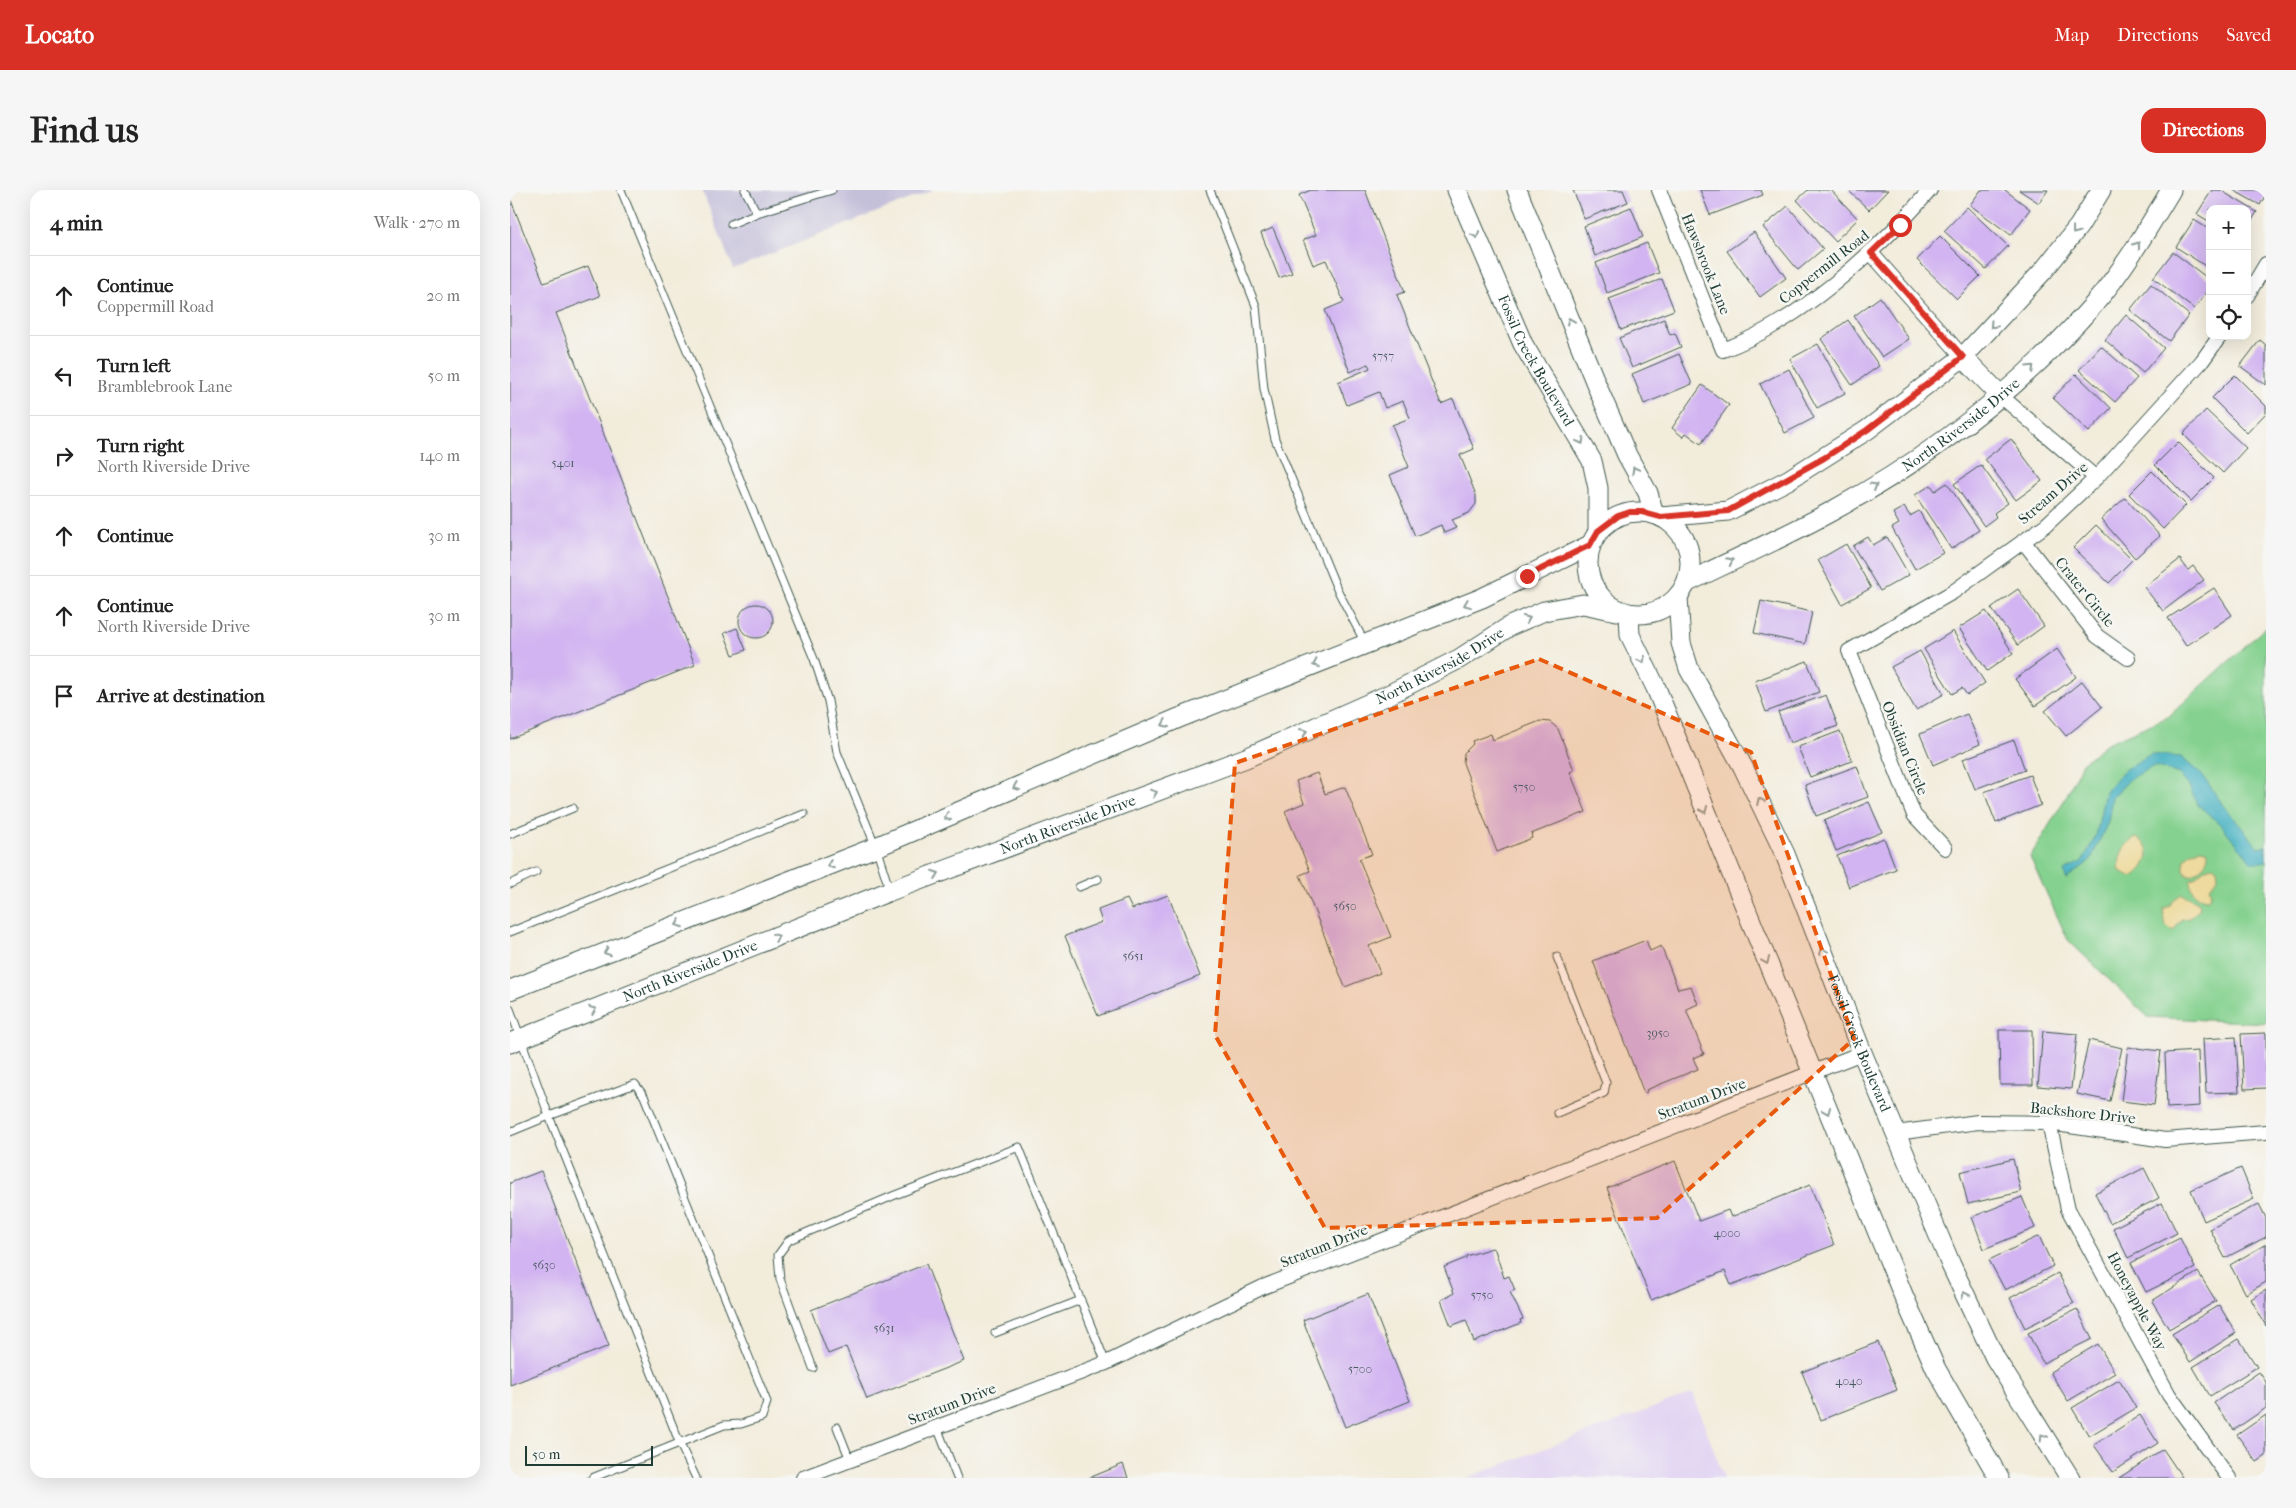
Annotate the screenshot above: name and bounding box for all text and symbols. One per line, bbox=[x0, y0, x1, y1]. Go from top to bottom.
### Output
text: Locato bbox=[25, 21, 94, 49]
text: Map bbox=[2055, 25, 2089, 46]
text: Directions bbox=[2117, 25, 2198, 46]
text: Saved bbox=[2226, 25, 2271, 46]
button: Directions bbox=[2141, 108, 2266, 153]
text: Find us bbox=[30, 110, 139, 151]
map controls bbox=[2206, 205, 2251, 340]
button: + bbox=[2206, 205, 2251, 250]
text: 4 min bbox=[50, 211, 103, 235]
street label: Hawsbrook Lane bbox=[1678, 211, 1735, 318]
text: Walk · 270 m bbox=[374, 213, 460, 232]
route start bbox=[1889, 214, 1912, 237]
one-way arrow bbox=[2072, 225, 2080, 234]
street label: Coppermill Road bbox=[1775, 226, 1873, 308]
one-way arrow bbox=[1469, 230, 1480, 239]
one-way arrow bbox=[2131, 241, 2140, 251]
button: − bbox=[2206, 250, 2251, 295]
text: Continue bbox=[97, 275, 173, 297]
icon: ahead bbox=[50, 282, 78, 310]
text: 20 m bbox=[426, 286, 460, 305]
street label: Fossil Creek Boulevard bbox=[1494, 292, 1579, 430]
button: locate bbox=[2206, 295, 2251, 340]
text: Coppermill Road bbox=[97, 297, 214, 316]
one-way arrow bbox=[1566, 317, 1577, 326]
one-way arrow bbox=[1990, 319, 1999, 328]
house number: 5757 bbox=[1372, 349, 1394, 363]
text: Turn left bbox=[97, 355, 171, 377]
icon: left bbox=[50, 362, 78, 390]
one-way arrow bbox=[2026, 365, 2035, 374]
text: 50 m bbox=[428, 366, 460, 385]
street label: North Riverside Drive bbox=[1899, 374, 2024, 476]
text: Bramblebrook Lane bbox=[97, 377, 232, 396]
text: Turn right bbox=[97, 435, 184, 457]
one-way arrow bbox=[1575, 436, 1585, 445]
icon: right bbox=[50, 442, 78, 470]
text: 140 m bbox=[419, 446, 460, 465]
house number: 5401 bbox=[551, 456, 575, 470]
text: North Riverside Drive bbox=[97, 457, 250, 476]
street label: Stream Drive bbox=[2015, 458, 2092, 528]
one-way arrow bbox=[1631, 466, 1641, 475]
one-way arrow bbox=[1868, 483, 1877, 493]
icon: ahead bbox=[50, 522, 78, 550]
text: Continue bbox=[97, 525, 173, 547]
text: 30 m bbox=[428, 526, 460, 545]
street label: Crater Circle bbox=[2051, 554, 2119, 631]
one-way arrow bbox=[1725, 557, 1734, 567]
route end bbox=[1516, 565, 1539, 588]
text: Continue bbox=[97, 595, 173, 617]
one-way arrow bbox=[1464, 598, 1472, 608]
icon: ahead bbox=[50, 602, 78, 630]
text: 30 m bbox=[428, 606, 460, 625]
one-way arrow bbox=[1522, 614, 1531, 625]
text: North Riverside Drive bbox=[97, 617, 250, 636]
street label: North Riverside Drive bbox=[1373, 623, 1508, 708]
one-way arrow bbox=[1636, 655, 1647, 664]
one-way arrow bbox=[1312, 657, 1321, 668]
icon: arrive bbox=[50, 682, 78, 710]
text: Arrive at destination bbox=[97, 685, 265, 707]
street label: Obsidian Circle bbox=[1878, 698, 1932, 798]
one-way arrow bbox=[1161, 717, 1170, 728]
one-way arrow bbox=[1299, 728, 1308, 738]
house number: 5750 bbox=[1513, 780, 1535, 794]
one-way arrow bbox=[1012, 781, 1021, 792]
one-way arrow bbox=[1149, 789, 1158, 799]
street label: North Riverside Drive bbox=[997, 791, 1139, 858]
one-way arrow bbox=[1756, 797, 1766, 806]
one-way arrow bbox=[1698, 805, 1709, 814]
one-way arrow bbox=[943, 810, 952, 821]
one-way arrow bbox=[826, 859, 835, 869]
one-way arrow bbox=[931, 870, 940, 880]
house number: 5650 bbox=[1333, 899, 1357, 913]
one-way arrow bbox=[675, 918, 684, 928]
one-way arrow bbox=[771, 933, 780, 943]
street label: North Riverside Drive bbox=[620, 936, 761, 1006]
one-way arrow bbox=[603, 946, 611, 956]
one-way arrow bbox=[1819, 947, 1829, 956]
house number: 5651 bbox=[1122, 949, 1144, 963]
one-way arrow bbox=[1760, 956, 1770, 965]
street label: Fossil Creek Boulevard bbox=[1824, 972, 1895, 1115]
one-way arrow bbox=[588, 1006, 597, 1016]
house number: 3950 bbox=[1647, 1026, 1669, 1040]
street label: Stratum Drive bbox=[1656, 1074, 1749, 1124]
street label: Backshore Drive bbox=[2029, 1099, 2137, 1128]
one-way arrow bbox=[1821, 1106, 1832, 1115]
street label: Stratum Drive bbox=[1278, 1220, 1371, 1272]
house number: 4000 bbox=[1714, 1226, 1740, 1240]
street label: Honeyapple Way bbox=[2103, 1249, 2171, 1354]
house number: 5630 bbox=[532, 1258, 556, 1272]
house number: 5750 bbox=[1471, 1288, 1493, 1302]
one-way arrow bbox=[1961, 1291, 1971, 1300]
house number: 5631 bbox=[874, 1321, 894, 1335]
house number: 5700 bbox=[1348, 1362, 1372, 1376]
house number: 4040 bbox=[1835, 1374, 1863, 1388]
street label: Stratum Drive bbox=[906, 1379, 999, 1429]
one-way arrow bbox=[2039, 1434, 2049, 1443]
scale bar bbox=[525, 1443, 652, 1466]
text: 50 m bbox=[532, 1446, 560, 1463]

